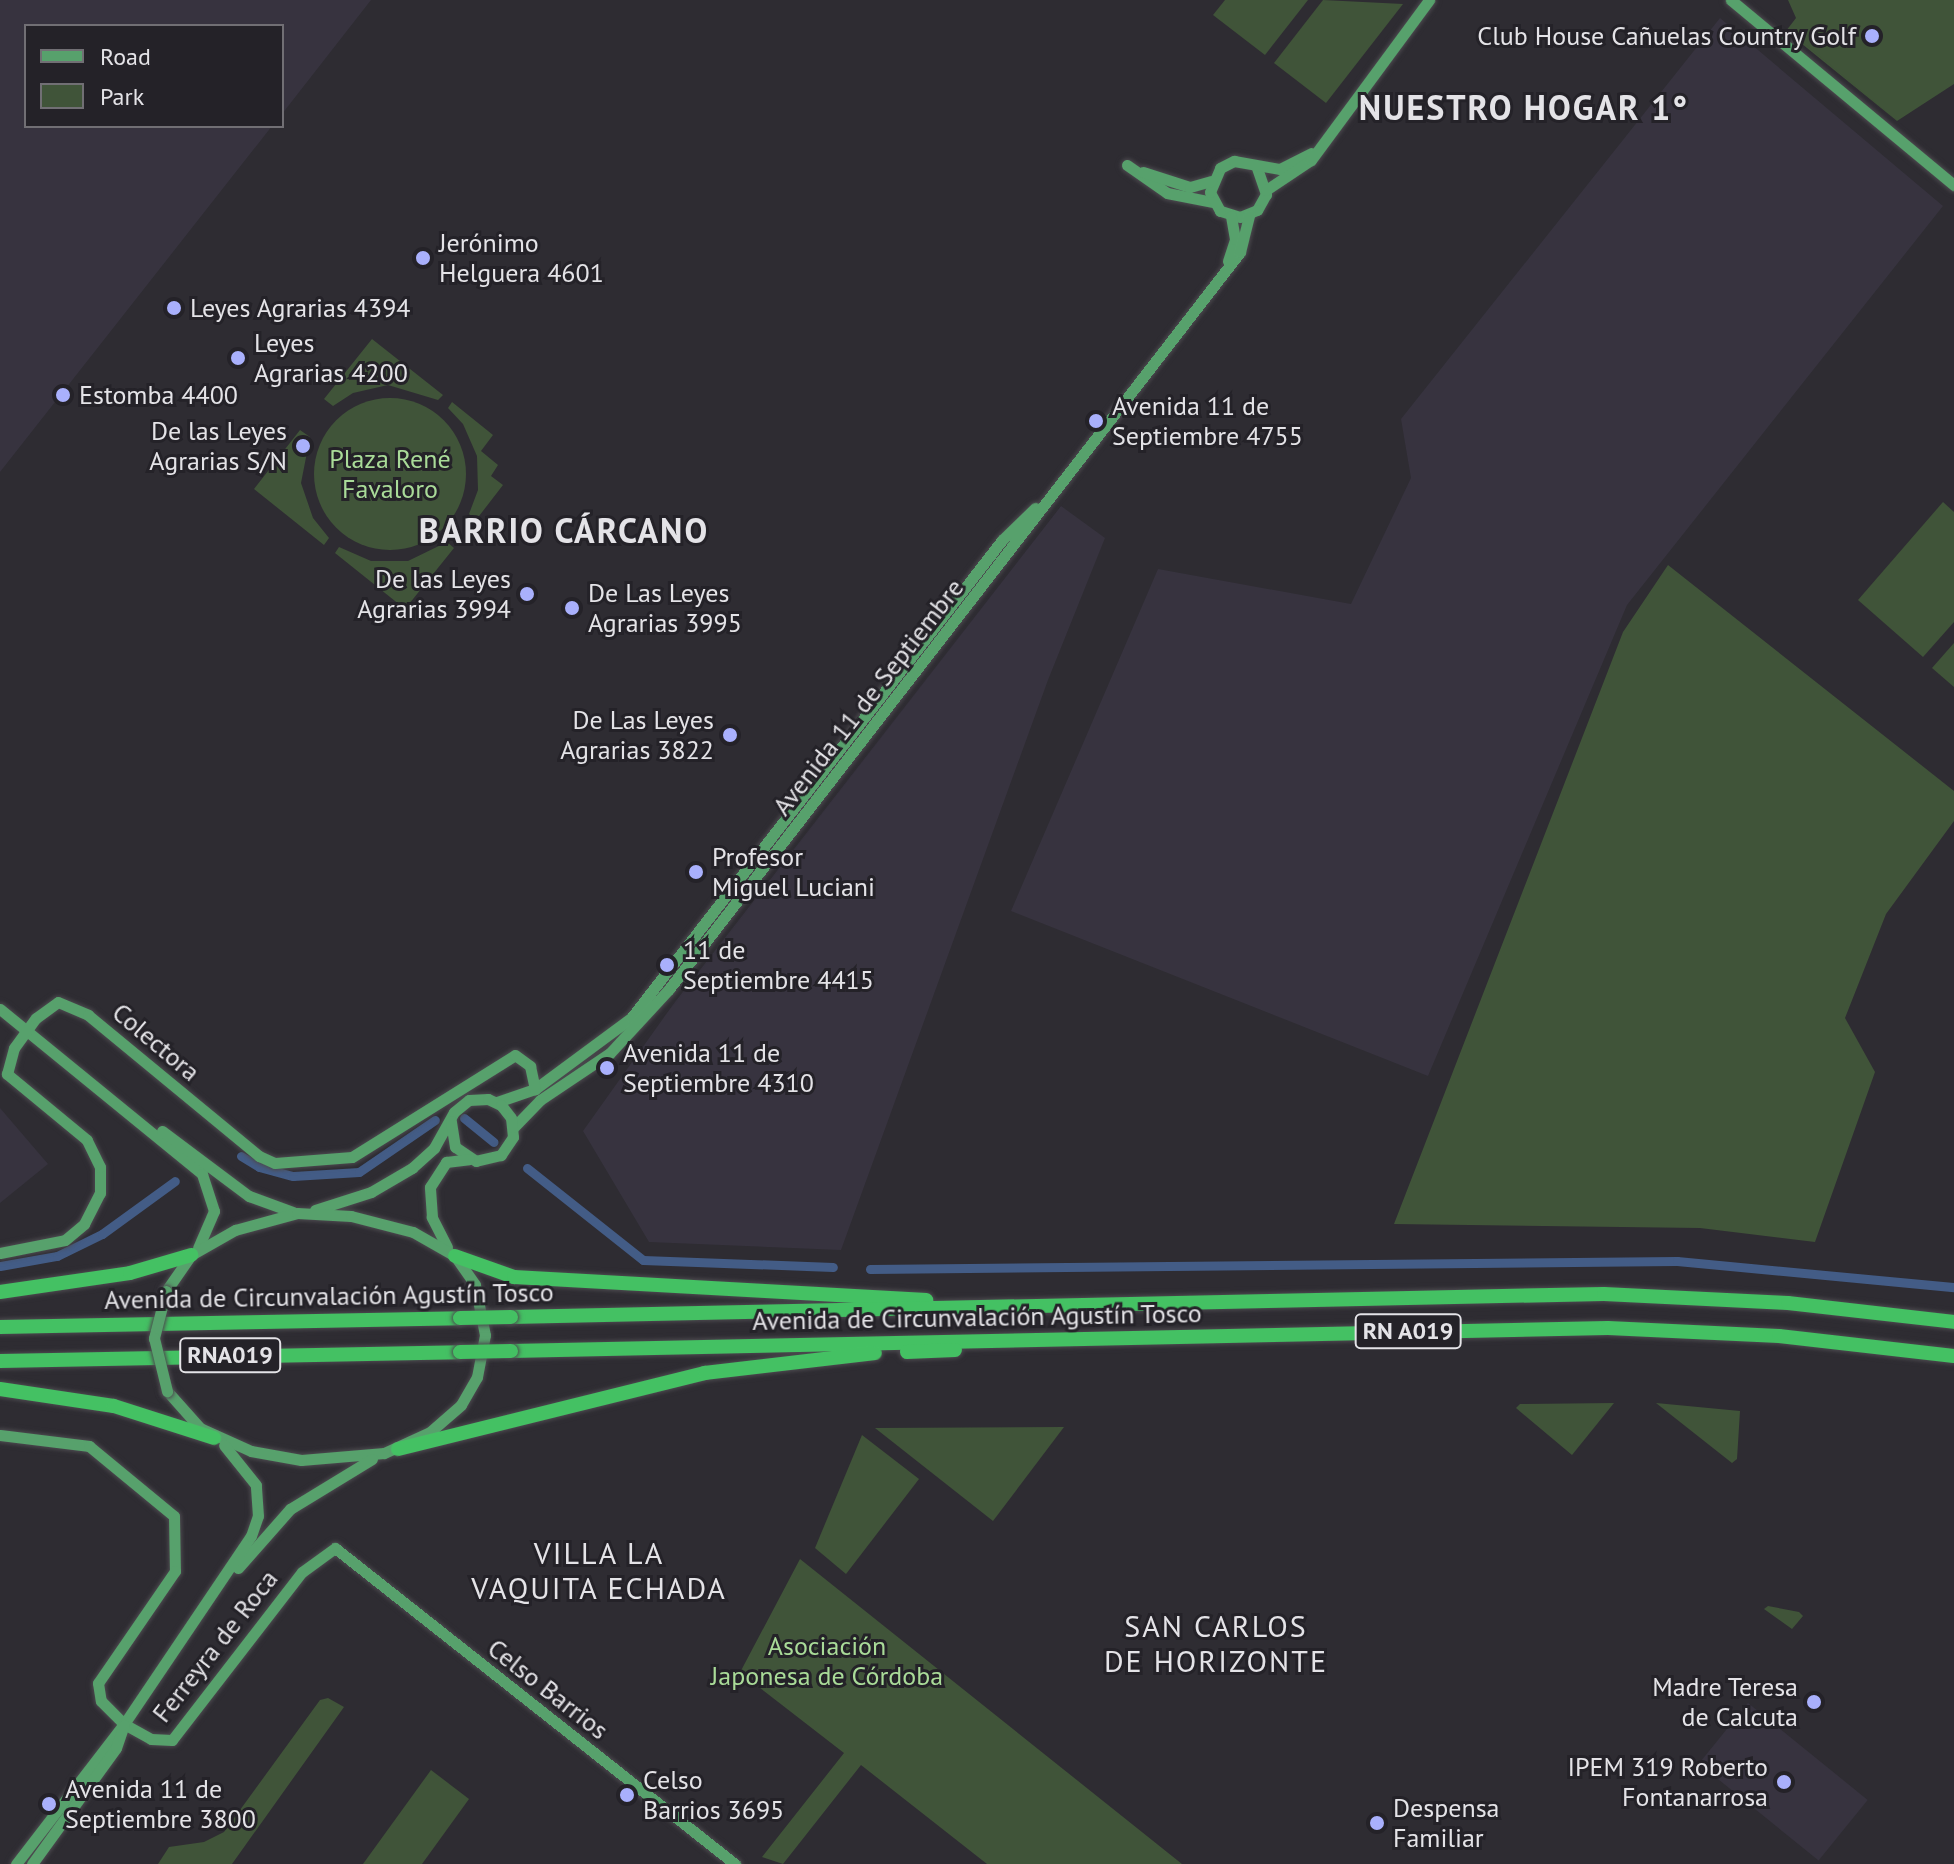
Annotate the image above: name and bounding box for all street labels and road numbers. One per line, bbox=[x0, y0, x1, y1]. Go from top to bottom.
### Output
street label: Avenida 11 de Septiembre bbox=[766, 573, 970, 821]
street label: Colectora bbox=[106, 997, 206, 1087]
street label: Avenida de Circunvalación Agustín Tosco bbox=[103, 1276, 555, 1316]
street label: Avenida de Circunvalación Agustín Tosco bbox=[751, 1297, 1203, 1337]
road number: RN A019 bbox=[1354, 1311, 1462, 1351]
road number: RNA019 bbox=[178, 1335, 282, 1375]
street label: Ferreyra de Roca bbox=[146, 1564, 284, 1728]
street label: Celso Barrios bbox=[482, 1632, 614, 1746]

